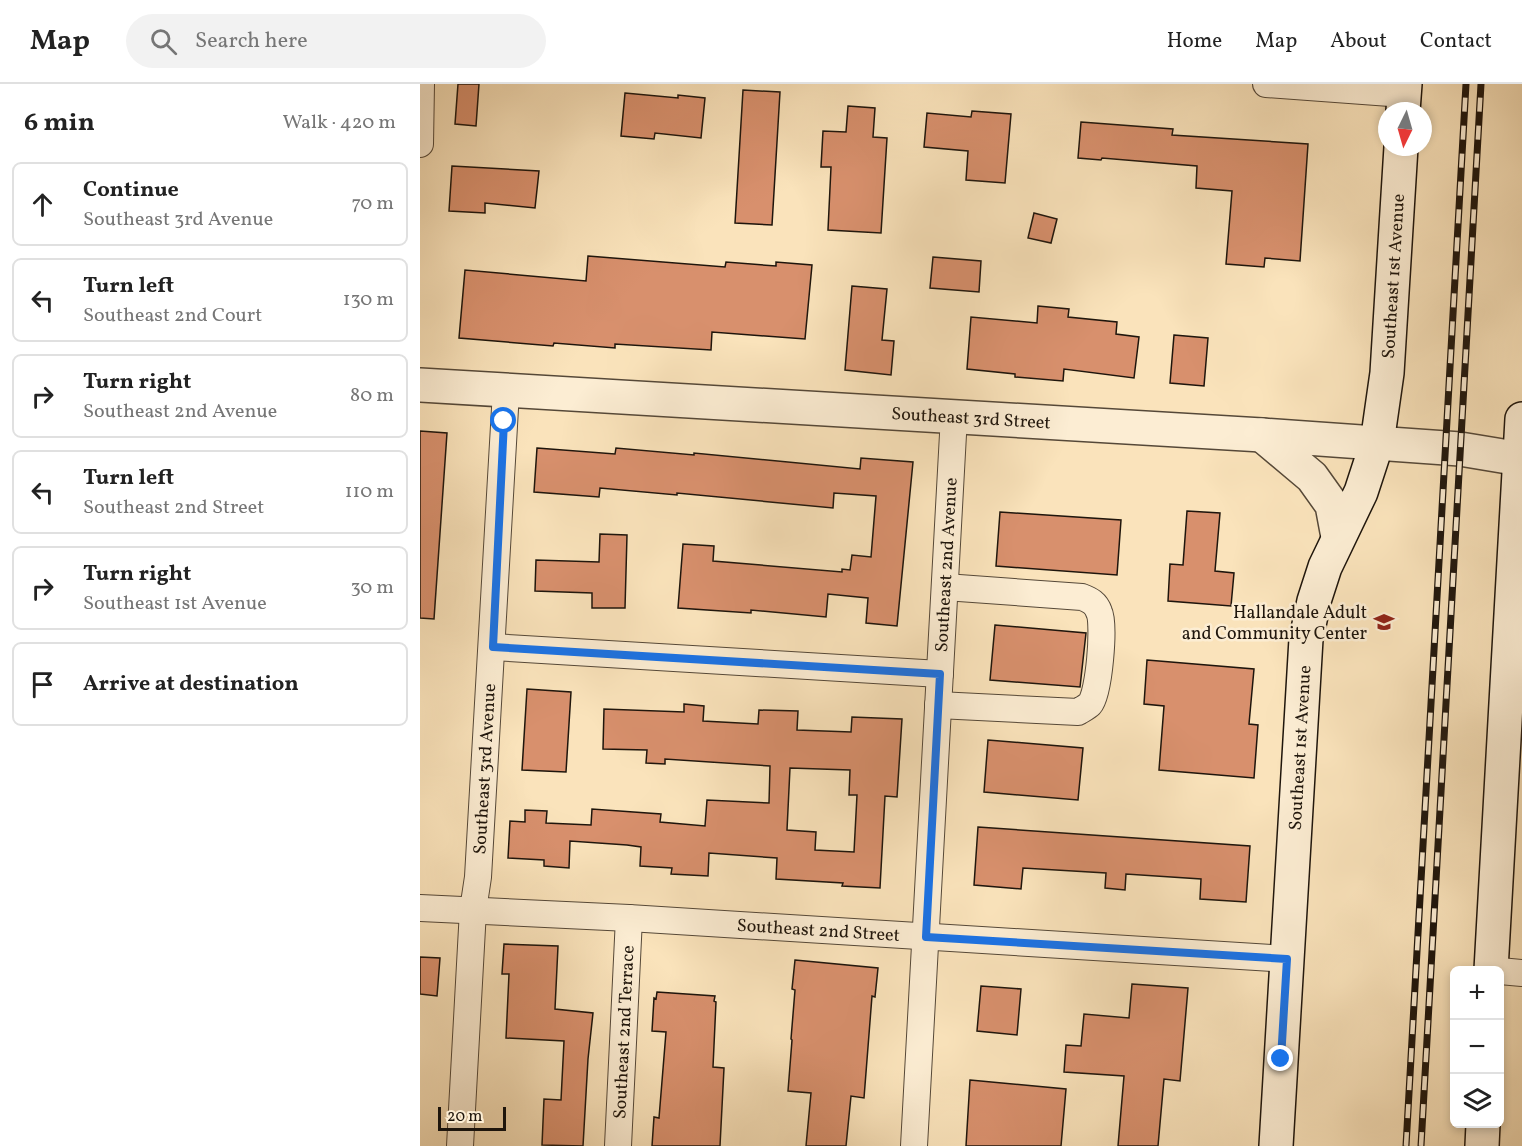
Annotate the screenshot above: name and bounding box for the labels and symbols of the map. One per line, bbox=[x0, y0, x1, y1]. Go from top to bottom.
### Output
north arrow bbox=[1378, 102, 1432, 156]
street label: Southeast 1st Avenue bbox=[1377, 193, 1412, 360]
street label: Southeast 3rd Street bbox=[890, 402, 1051, 436]
route start bbox=[490, 407, 516, 433]
street label: Southeast 2nd Avenue bbox=[930, 477, 965, 653]
place label: Hallandale Adult and Community Center bbox=[1182, 601, 1367, 647]
school or university icon: Hallandale Adult and Community Center bbox=[1372, 610, 1396, 634]
street label: Southeast 1st Avenue bbox=[1284, 664, 1318, 831]
street label: Southeast 3rd Avenue bbox=[468, 683, 503, 855]
street label: Southeast 2nd Street bbox=[736, 914, 901, 949]
street label: Southeast 2nd Terrace bbox=[608, 945, 642, 1120]
route end bbox=[1267, 1045, 1293, 1071]
scale bar bbox=[438, 1104, 506, 1132]

